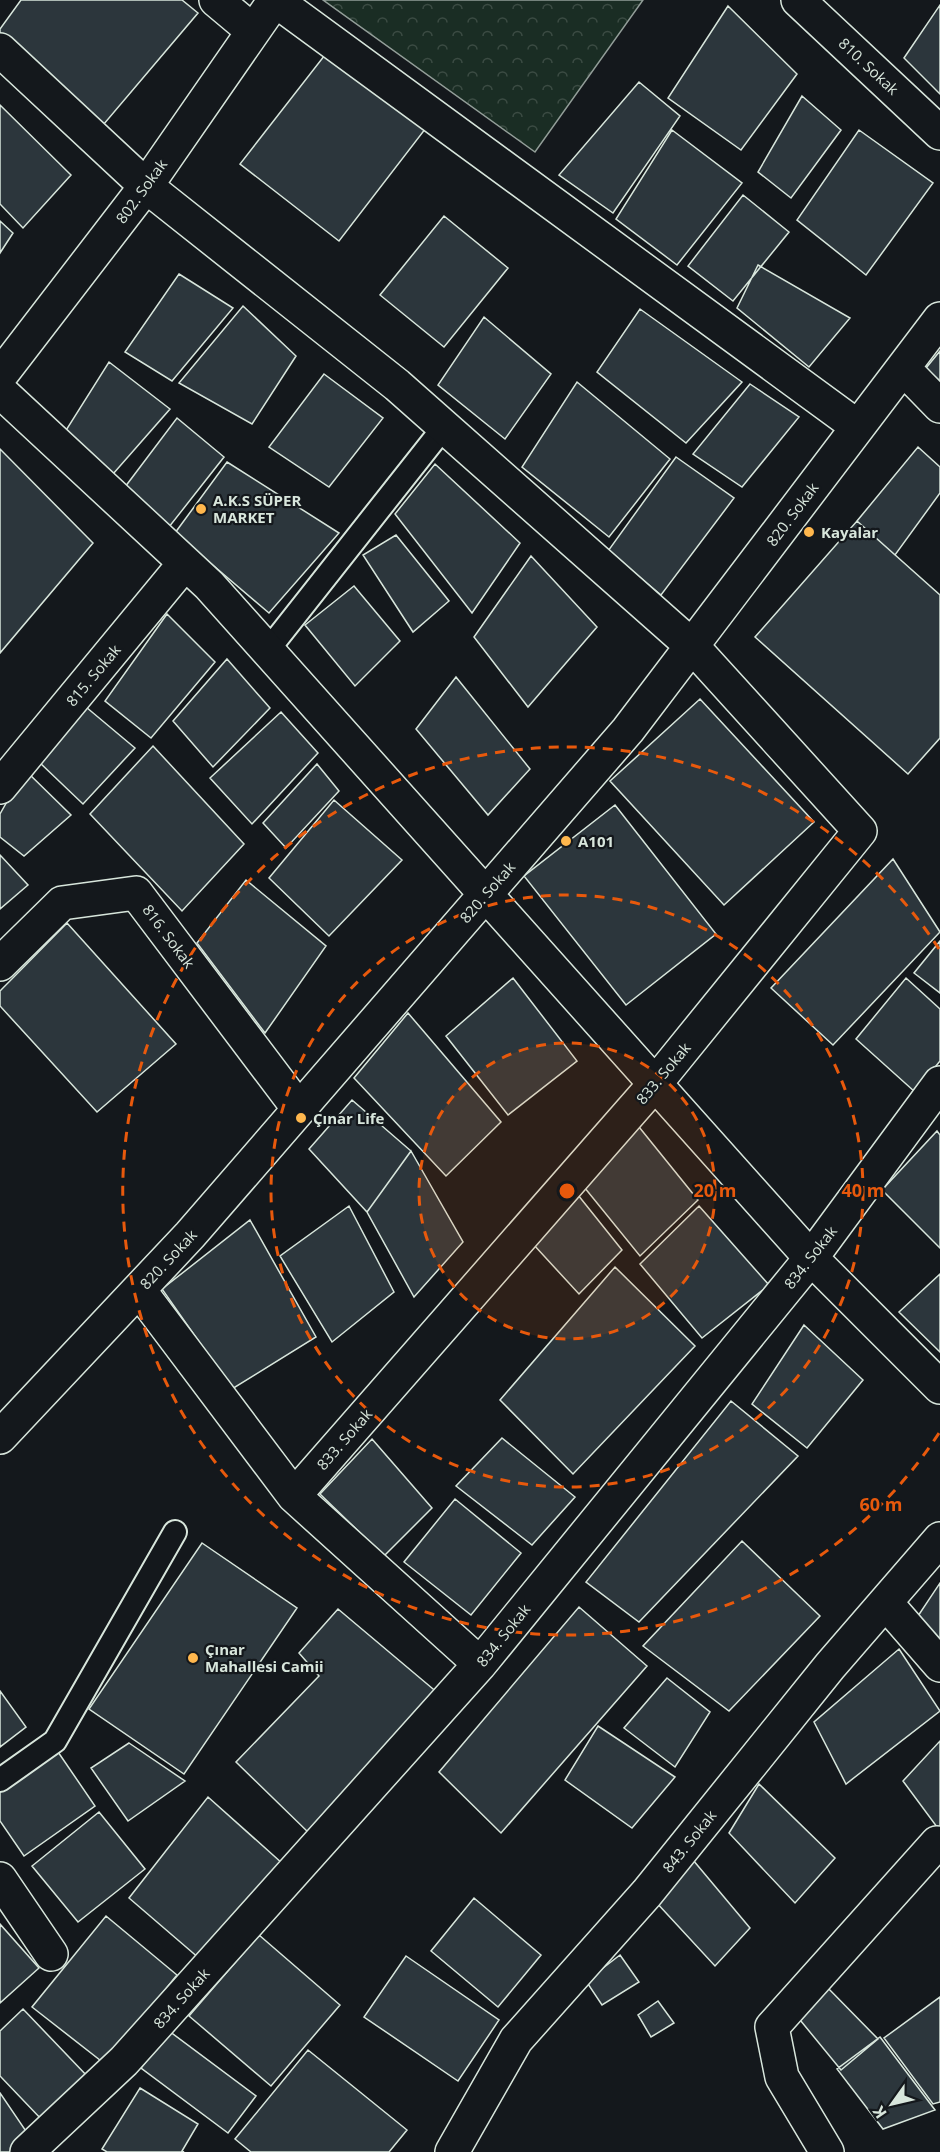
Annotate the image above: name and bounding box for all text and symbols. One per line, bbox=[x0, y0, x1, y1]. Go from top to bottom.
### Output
street label: 810. Sokak bbox=[835, 33, 903, 99]
street label: 802. Sokak bbox=[111, 155, 171, 227]
street label: 820. Sokak bbox=[761, 478, 823, 550]
place label: A.K.S SÜPER MARKET bbox=[213, 490, 301, 527]
marker: A.K.S SÜPER MARKET bbox=[194, 502, 208, 516]
place label: Kayalar bbox=[821, 522, 878, 542]
marker: Kayalar bbox=[802, 525, 816, 539]
street label: 815. Sokak bbox=[61, 640, 125, 710]
place label: A101 bbox=[578, 831, 614, 851]
marker: A101 bbox=[559, 834, 573, 848]
street label: 820. Sokak bbox=[455, 857, 519, 927]
street label: 816. Sokak bbox=[138, 900, 200, 972]
street label: 833. Sokak bbox=[631, 1038, 695, 1108]
place label: Çınar Life bbox=[313, 1108, 385, 1128]
marker: Çınar Life bbox=[294, 1111, 308, 1125]
text: 20 m bbox=[694, 1178, 736, 1202]
text: 40 m bbox=[842, 1178, 884, 1202]
centre of rings bbox=[557, 1181, 577, 1201]
street label: 834. Sokak bbox=[779, 1221, 841, 1293]
street label: 820. Sokak bbox=[135, 1225, 201, 1293]
street label: 833. Sokak bbox=[312, 1404, 376, 1474]
text: 60 m bbox=[860, 1492, 902, 1516]
street label: 834. Sokak bbox=[472, 1600, 534, 1670]
place label: Çınar Mahallesi Camii bbox=[205, 1639, 324, 1676]
marker: Çınar Mahallesi Camii bbox=[186, 1651, 200, 1665]
street label: 843. Sokak bbox=[658, 1806, 720, 1876]
street label: 834. Sokak bbox=[149, 1963, 214, 2033]
north arrow bbox=[862, 2074, 922, 2134]
text: K bbox=[867, 2102, 892, 2123]

